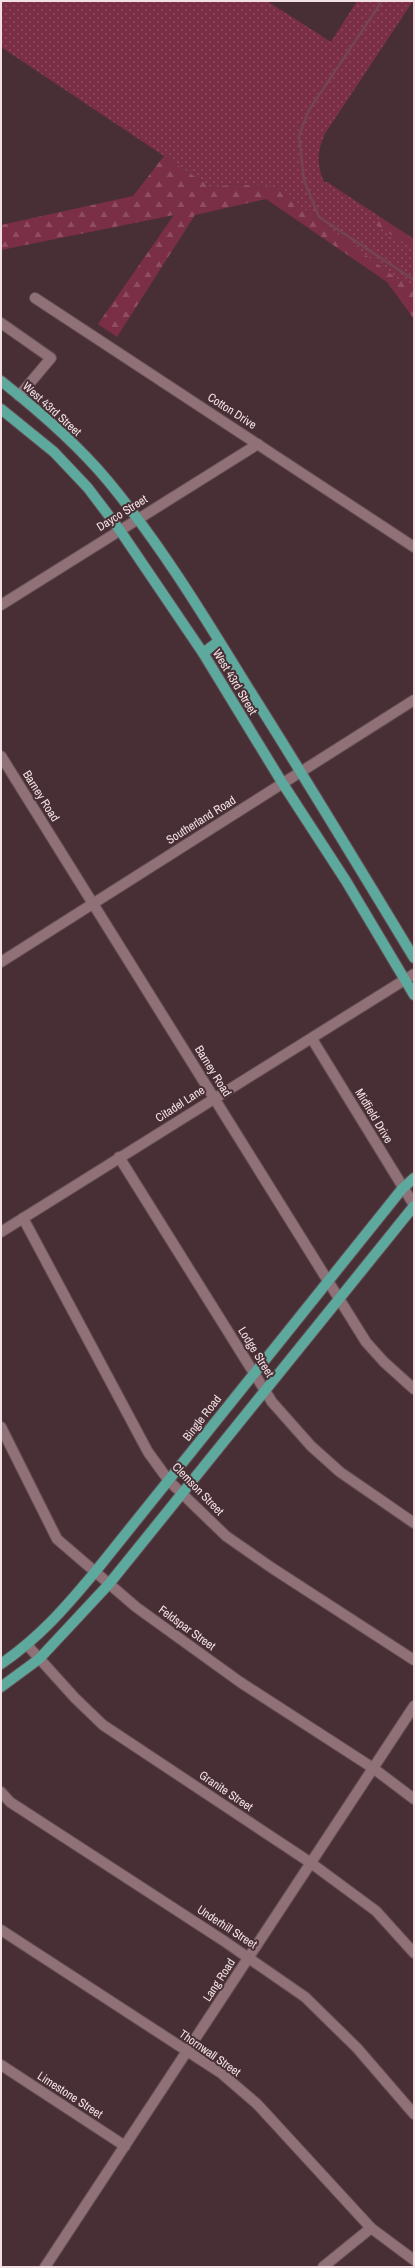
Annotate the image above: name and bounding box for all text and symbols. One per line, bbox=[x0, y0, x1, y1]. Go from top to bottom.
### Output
street label: West 43rd Street bbox=[19, 378, 85, 440]
street label: Cotton Drive bbox=[204, 389, 260, 433]
street label: Dayco Street bbox=[94, 491, 151, 535]
street label: West 43rd Street bbox=[209, 646, 261, 718]
street label: Barney Road bbox=[19, 767, 63, 825]
street label: Southerland Road bbox=[163, 792, 239, 848]
street label: Barney Road bbox=[191, 1042, 235, 1100]
street label: Citadel Lane bbox=[152, 1082, 208, 1126]
street label: Midfield Drive bbox=[351, 1086, 397, 1146]
street label: Lodge Street bbox=[234, 1324, 278, 1380]
street label: Bingle Road bbox=[179, 1392, 225, 1444]
street label: Clemson Street bbox=[169, 1459, 227, 1519]
street label: Feldspar Street bbox=[155, 1602, 219, 1654]
street label: Granite Street bbox=[196, 1767, 256, 1815]
street label: Underhill Street bbox=[194, 1902, 260, 1952]
street label: Lang Road bbox=[199, 1955, 239, 2005]
street label: Thornwall Street bbox=[176, 2026, 244, 2080]
street label: Limestone Street bbox=[34, 2068, 106, 2122]

